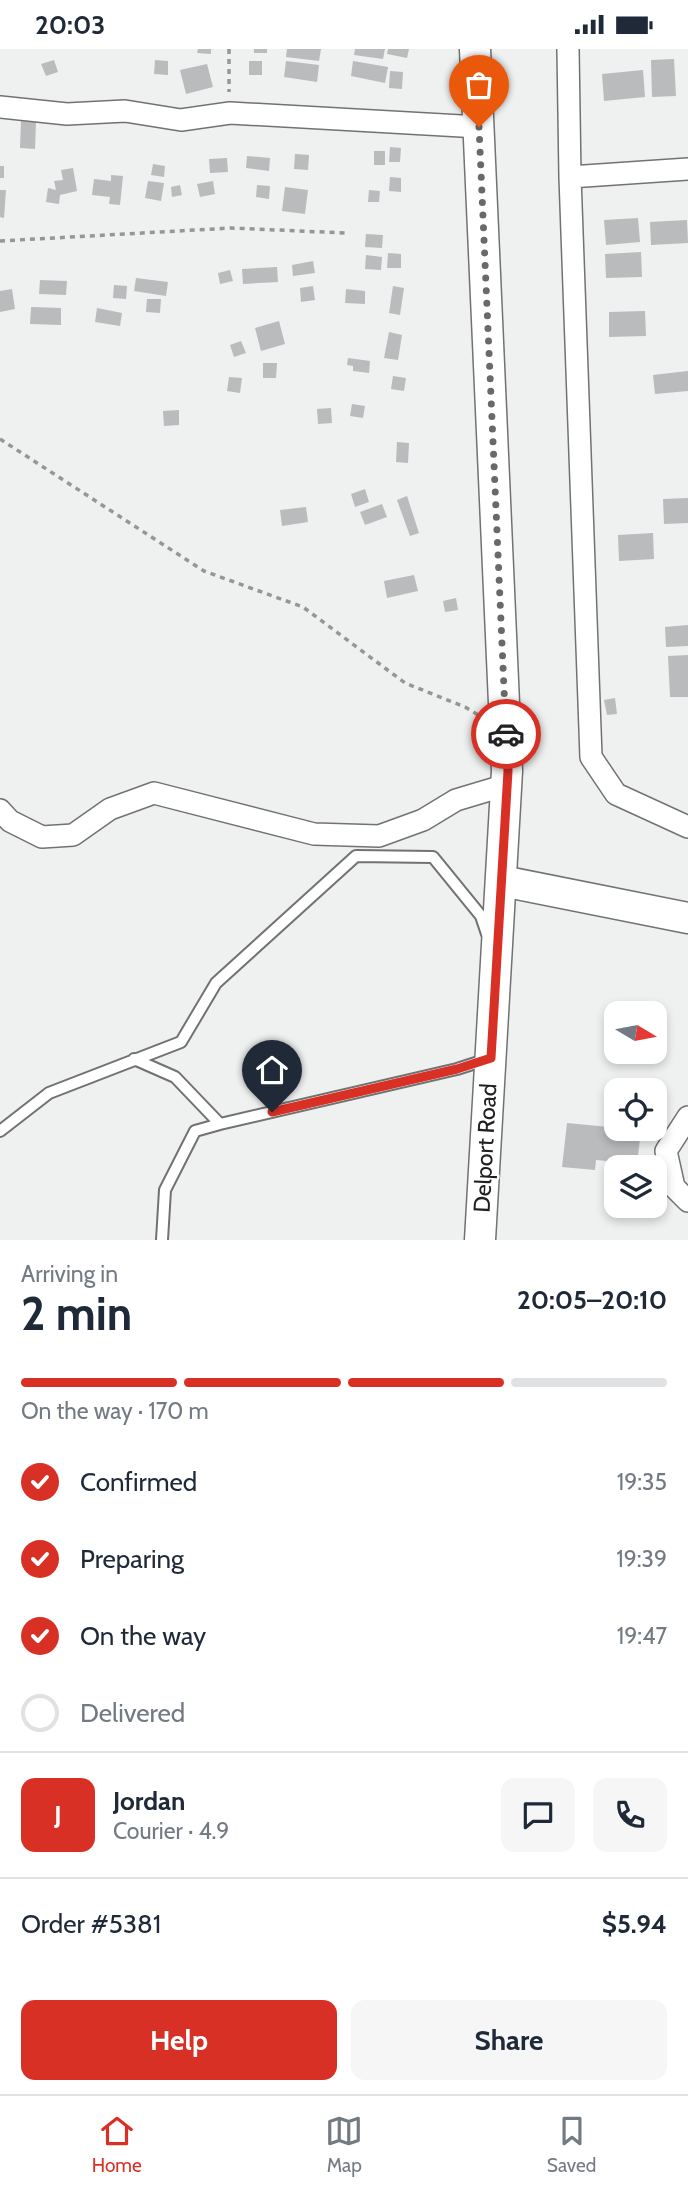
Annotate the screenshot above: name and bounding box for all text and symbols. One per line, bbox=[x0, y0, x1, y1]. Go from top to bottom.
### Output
text: 20:03 bbox=[35, 9, 105, 41]
pin bbox=[449, 55, 509, 127]
icon: bag bbox=[460, 66, 498, 104]
courier bbox=[471, 699, 541, 769]
icon: car bbox=[487, 715, 525, 753]
north arrow bbox=[604, 1001, 667, 1064]
map controls bbox=[604, 1001, 667, 1218]
pin bbox=[242, 1040, 302, 1112]
icon: home bbox=[253, 1051, 291, 1089]
button: locate bbox=[604, 1078, 667, 1141]
street label: Delport Road bbox=[468, 1083, 502, 1213]
button: layers bbox=[604, 1155, 667, 1218]
text: Arriving in bbox=[21, 1260, 118, 1288]
text: 20:05–20:10 bbox=[517, 1284, 667, 1316]
text: 2 min bbox=[21, 1286, 132, 1342]
text: On the way · 170 m bbox=[21, 1397, 209, 1425]
icon: check bbox=[21, 1463, 59, 1501]
text: Confirmed bbox=[80, 1466, 197, 1498]
text: 19:35 bbox=[617, 1468, 667, 1496]
icon: check bbox=[21, 1540, 59, 1578]
text: Preparing bbox=[80, 1543, 184, 1575]
text: 19:39 bbox=[616, 1545, 667, 1573]
icon: check bbox=[21, 1617, 59, 1655]
text: On the way bbox=[80, 1620, 206, 1652]
text: 19:47 bbox=[617, 1622, 667, 1650]
text: Delivered bbox=[80, 1697, 185, 1729]
button: chat bbox=[501, 1778, 575, 1852]
button: phone bbox=[593, 1778, 667, 1852]
text: Jordan bbox=[113, 1785, 185, 1817]
text: J bbox=[54, 1799, 62, 1831]
text: Courier · 4.9 bbox=[113, 1817, 229, 1845]
text: Order #5381 bbox=[21, 1908, 161, 1940]
text: $5.94 bbox=[602, 1908, 667, 1940]
button: Help bbox=[21, 2000, 337, 2080]
button: Share bbox=[351, 2000, 667, 2080]
tab: Home bbox=[92, 2112, 142, 2177]
tab: Map bbox=[325, 2112, 363, 2177]
tab: Saved bbox=[547, 2112, 596, 2177]

